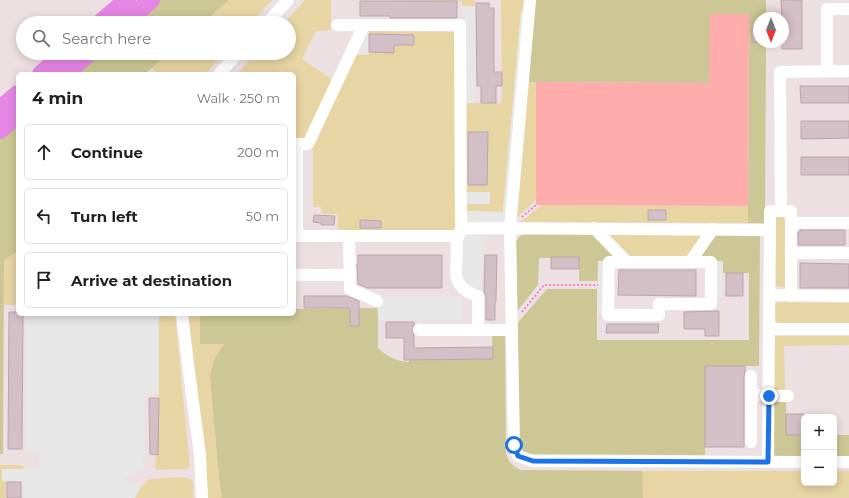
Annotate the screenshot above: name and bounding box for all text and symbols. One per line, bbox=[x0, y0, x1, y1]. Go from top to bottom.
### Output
north arrow bbox=[753, 12, 789, 48]
search box bbox=[16, 16, 296, 60]
icon: search bbox=[30, 27, 52, 49]
text: Search here bbox=[62, 29, 151, 48]
text: 4 min bbox=[32, 88, 83, 108]
text: Walk · 250 m bbox=[197, 90, 280, 106]
icon: ahead bbox=[33, 141, 55, 163]
text: Continue bbox=[71, 143, 143, 162]
text: 200 m bbox=[237, 144, 279, 160]
icon: left bbox=[33, 205, 55, 227]
text: Turn left bbox=[71, 207, 138, 226]
text: 50 m bbox=[246, 208, 279, 224]
icon: arrive bbox=[33, 269, 55, 291]
text: Arrive at destination bbox=[71, 271, 232, 290]
route end bbox=[760, 387, 778, 405]
map controls bbox=[801, 414, 837, 486]
button: + bbox=[801, 414, 837, 450]
route start bbox=[505, 436, 523, 454]
button: − bbox=[801, 450, 837, 486]

